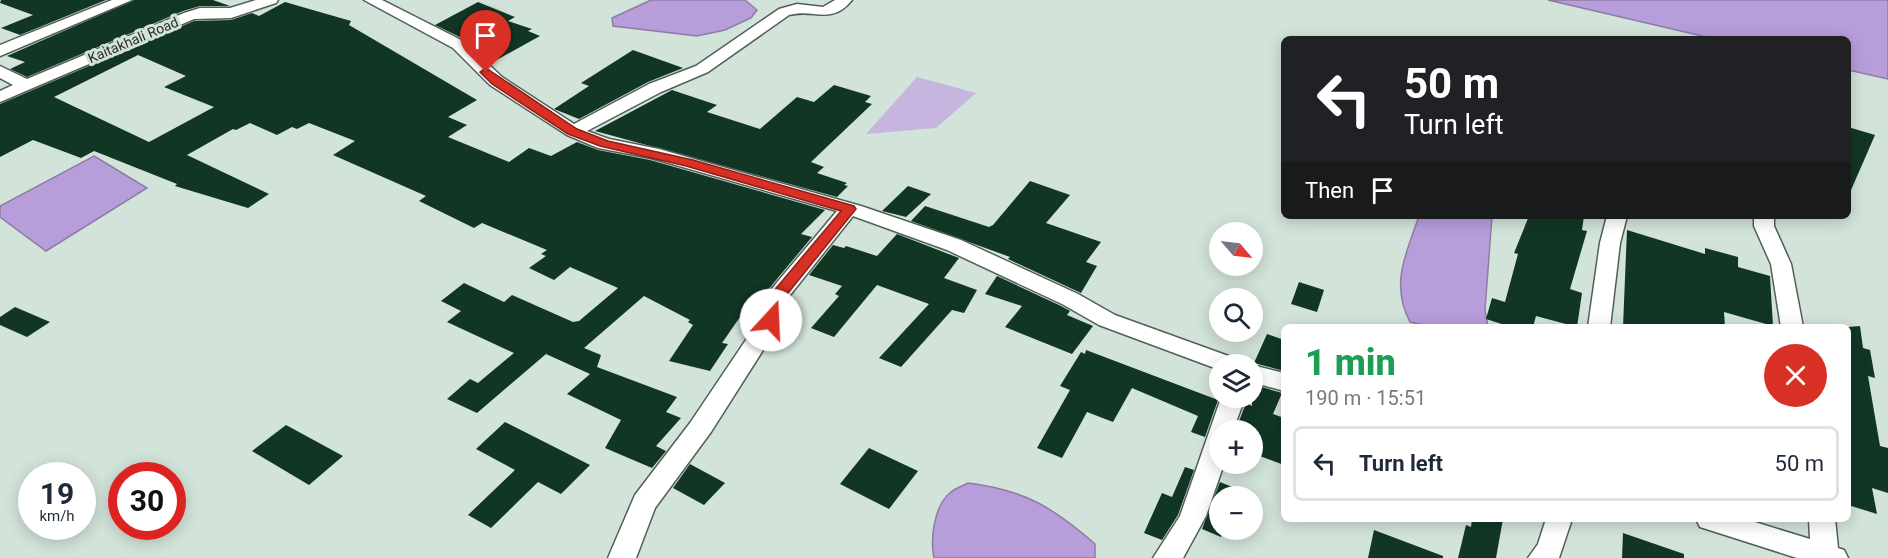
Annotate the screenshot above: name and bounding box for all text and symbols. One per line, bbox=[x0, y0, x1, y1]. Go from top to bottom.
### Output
pin bbox=[460, 10, 511, 72]
street label: Kaitakhali Road bbox=[85, 14, 181, 66]
icon: arrive bbox=[469, 19, 502, 52]
text: 50 m bbox=[1404, 59, 1499, 108]
icon: left bbox=[1305, 60, 1383, 138]
text: Turn left bbox=[1404, 109, 1504, 141]
icon: arrive bbox=[1366, 174, 1399, 207]
text: Then bbox=[1305, 178, 1354, 203]
north arrow bbox=[1209, 222, 1263, 276]
map controls bbox=[1209, 222, 1263, 540]
position arrow bbox=[739, 288, 803, 352]
button: search bbox=[1209, 288, 1263, 342]
text: 1 min bbox=[1305, 342, 1396, 384]
button: close bbox=[1764, 344, 1827, 407]
button: layers bbox=[1209, 354, 1263, 408]
text: 190 m · 15:51 bbox=[1305, 386, 1426, 410]
button: + bbox=[1209, 420, 1263, 474]
icon: left bbox=[1308, 447, 1341, 480]
text: Turn left bbox=[1359, 451, 1443, 476]
text: 50 m bbox=[1775, 451, 1824, 476]
speed limit sign: 30 bbox=[108, 462, 186, 540]
text: 19 bbox=[40, 476, 74, 511]
button: − bbox=[1209, 486, 1263, 540]
text: km/h bbox=[39, 507, 75, 525]

